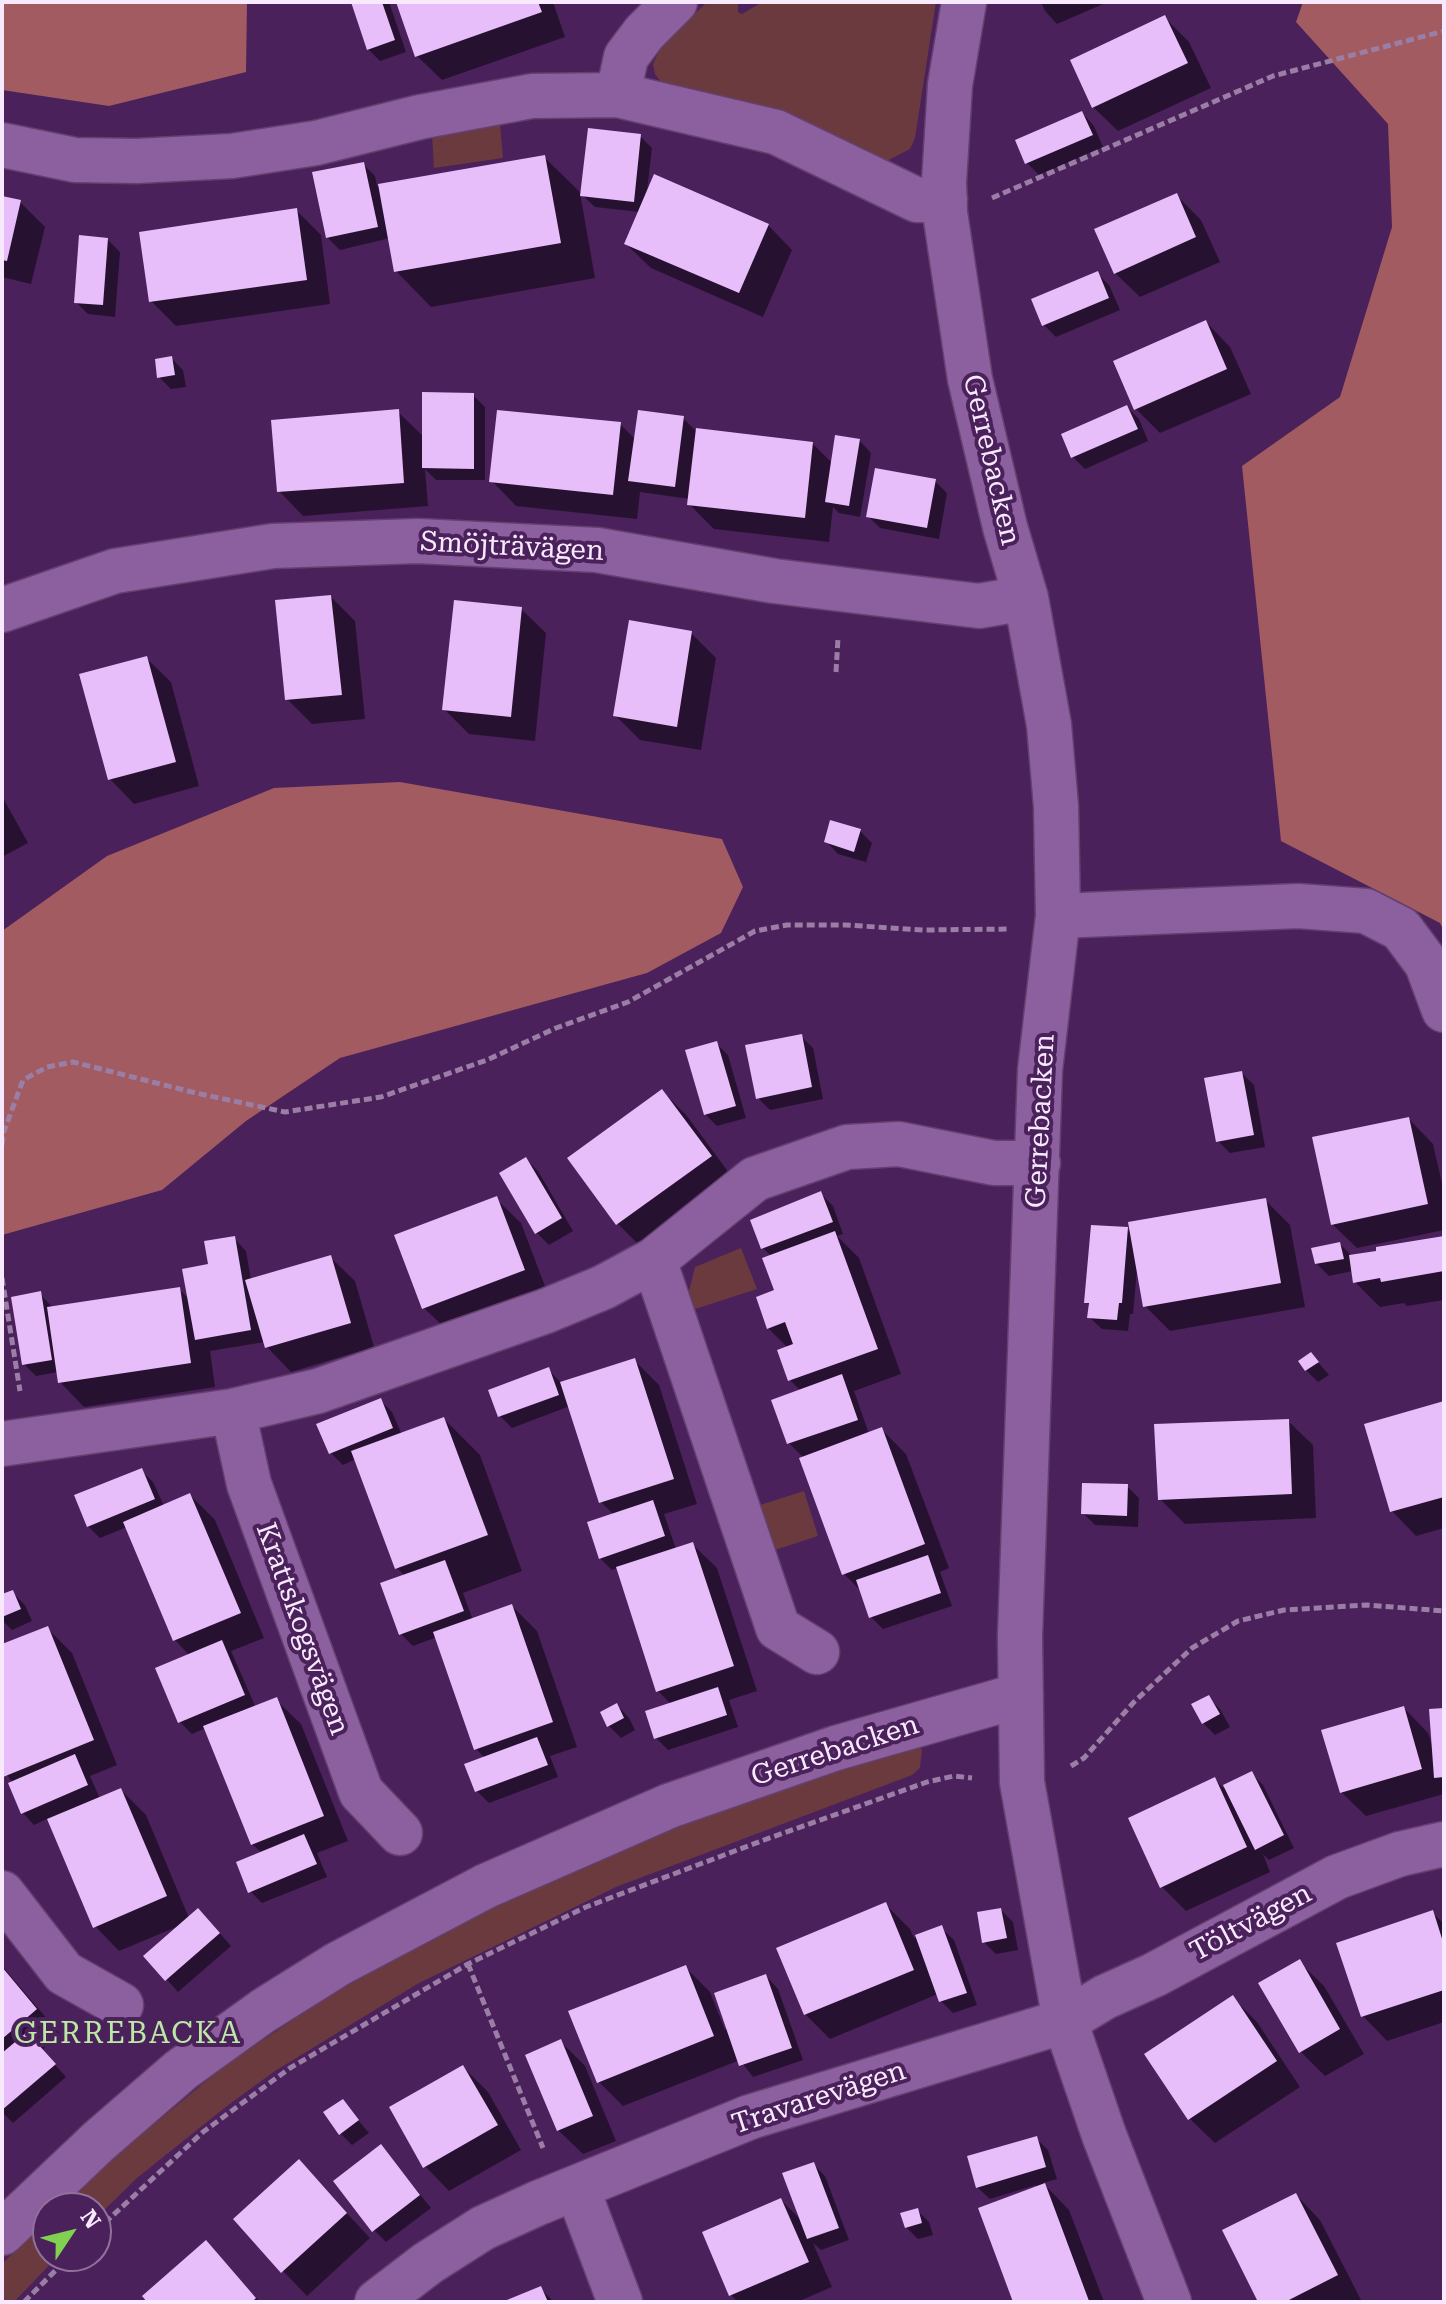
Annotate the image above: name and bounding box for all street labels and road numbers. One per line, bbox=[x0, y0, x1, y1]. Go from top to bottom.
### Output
street label: Gerrebacken bbox=[955, 371, 1027, 549]
street label: Smöjträvägen bbox=[419, 525, 605, 569]
street label: Gerrebacken bbox=[1020, 1033, 1062, 1209]
street label: Krattskogsvägen bbox=[248, 1518, 356, 1740]
street label: Gerrebacken bbox=[747, 1708, 923, 1794]
street label: Töltvägen bbox=[1184, 1877, 1318, 1969]
street label: Travarevägen bbox=[728, 2054, 910, 2142]

